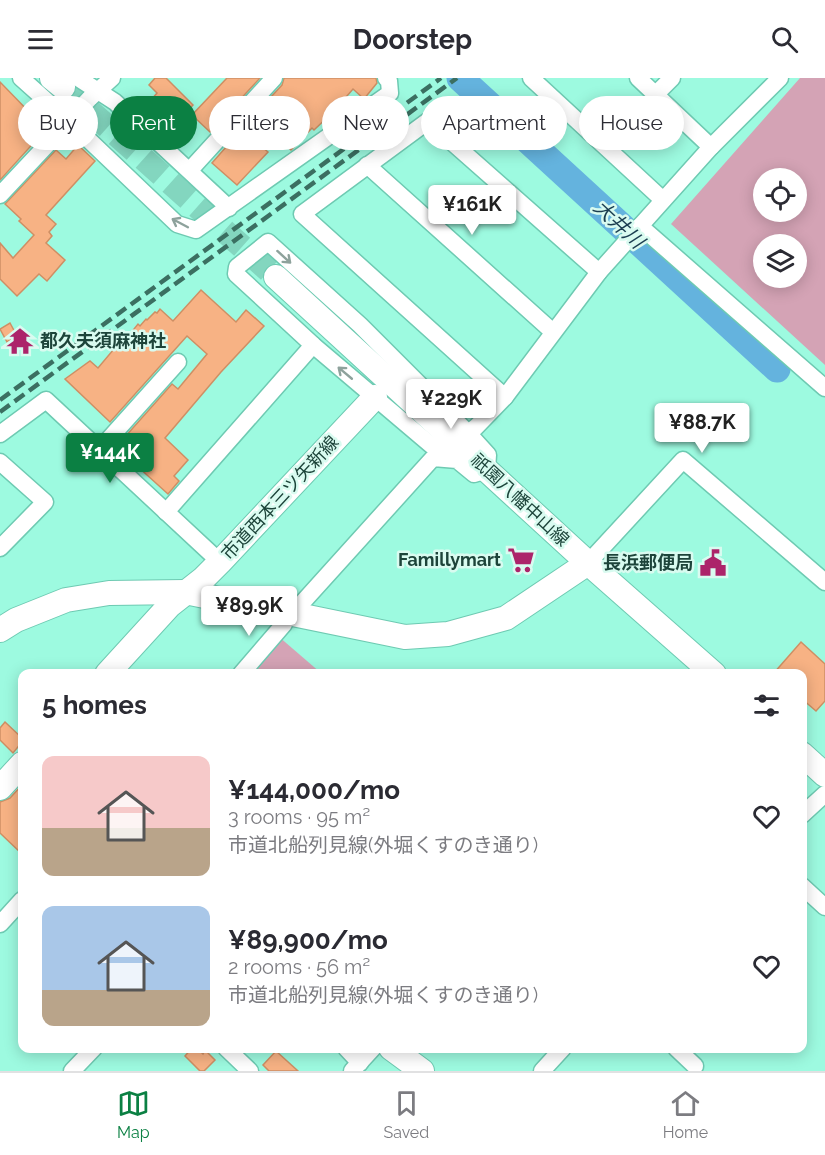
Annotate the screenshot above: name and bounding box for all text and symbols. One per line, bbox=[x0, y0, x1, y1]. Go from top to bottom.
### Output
icon: menu bbox=[24, 23, 57, 56]
icon: search bbox=[768, 23, 801, 56]
text: Doorstep bbox=[353, 24, 472, 55]
chip: Buy bbox=[18, 96, 98, 150]
chip: Rent bbox=[110, 96, 197, 150]
chip: Filters bbox=[209, 96, 310, 150]
chip: New bbox=[322, 96, 409, 150]
chip: Apartment bbox=[421, 96, 567, 150]
chip: House bbox=[579, 96, 684, 150]
map controls bbox=[753, 168, 807, 288]
button: locate bbox=[753, 168, 807, 222]
pin: ¥161K bbox=[430, 185, 514, 236]
text: ¥161K bbox=[442, 192, 502, 216]
water label: 大井川 bbox=[589, 195, 651, 255]
one-way arrow bbox=[172, 217, 189, 229]
button: layers bbox=[753, 234, 807, 288]
one-way arrow bbox=[276, 250, 291, 264]
temple icon: 都久夫須麻神社 bbox=[5, 326, 35, 356]
place label: 都久夫須麻神社 bbox=[40, 330, 166, 351]
one-way arrow bbox=[337, 366, 353, 379]
pin: ¥229K bbox=[409, 379, 493, 430]
text: ¥229K bbox=[420, 386, 482, 410]
pin: ¥88.7K bbox=[653, 403, 751, 454]
text: ¥88.7K bbox=[668, 410, 736, 434]
street label: 市道西本三ツ矢新線 bbox=[217, 431, 343, 564]
pin: ¥144K bbox=[68, 433, 152, 484]
text: ¥144K bbox=[80, 440, 140, 464]
street label: 祇園八幡中山線 bbox=[467, 449, 574, 550]
supermarket icon: Famillymart bbox=[506, 545, 536, 575]
public building icon: 長浜郵便局 bbox=[698, 548, 728, 578]
place label: Famillymart bbox=[398, 549, 501, 570]
place label: 長浜郵便局 bbox=[603, 552, 693, 573]
pin: ¥89.9K bbox=[200, 586, 298, 637]
text: ¥89.9K bbox=[215, 593, 283, 617]
icon: filters bbox=[750, 689, 783, 722]
text: 5 homes bbox=[42, 690, 147, 720]
text: ¥144,000/mo bbox=[228, 775, 400, 805]
icon: home bbox=[90, 780, 162, 852]
icon: heart bbox=[750, 800, 783, 833]
text: 3 rooms · 95 m² bbox=[228, 805, 370, 829]
text: 市道北船列見線(外堀くすのき通り) bbox=[228, 833, 538, 857]
text: ¥89,900/mo bbox=[228, 925, 388, 955]
icon: home bbox=[90, 930, 162, 1002]
icon: heart bbox=[750, 950, 783, 983]
text: 2 rooms · 56 m² bbox=[228, 955, 370, 979]
text: 市道北船列見線(外堀くすのき通り) bbox=[228, 983, 538, 1007]
tab: Map bbox=[117, 1087, 150, 1142]
tab: Saved bbox=[383, 1087, 429, 1142]
tab: Home bbox=[663, 1087, 708, 1142]

